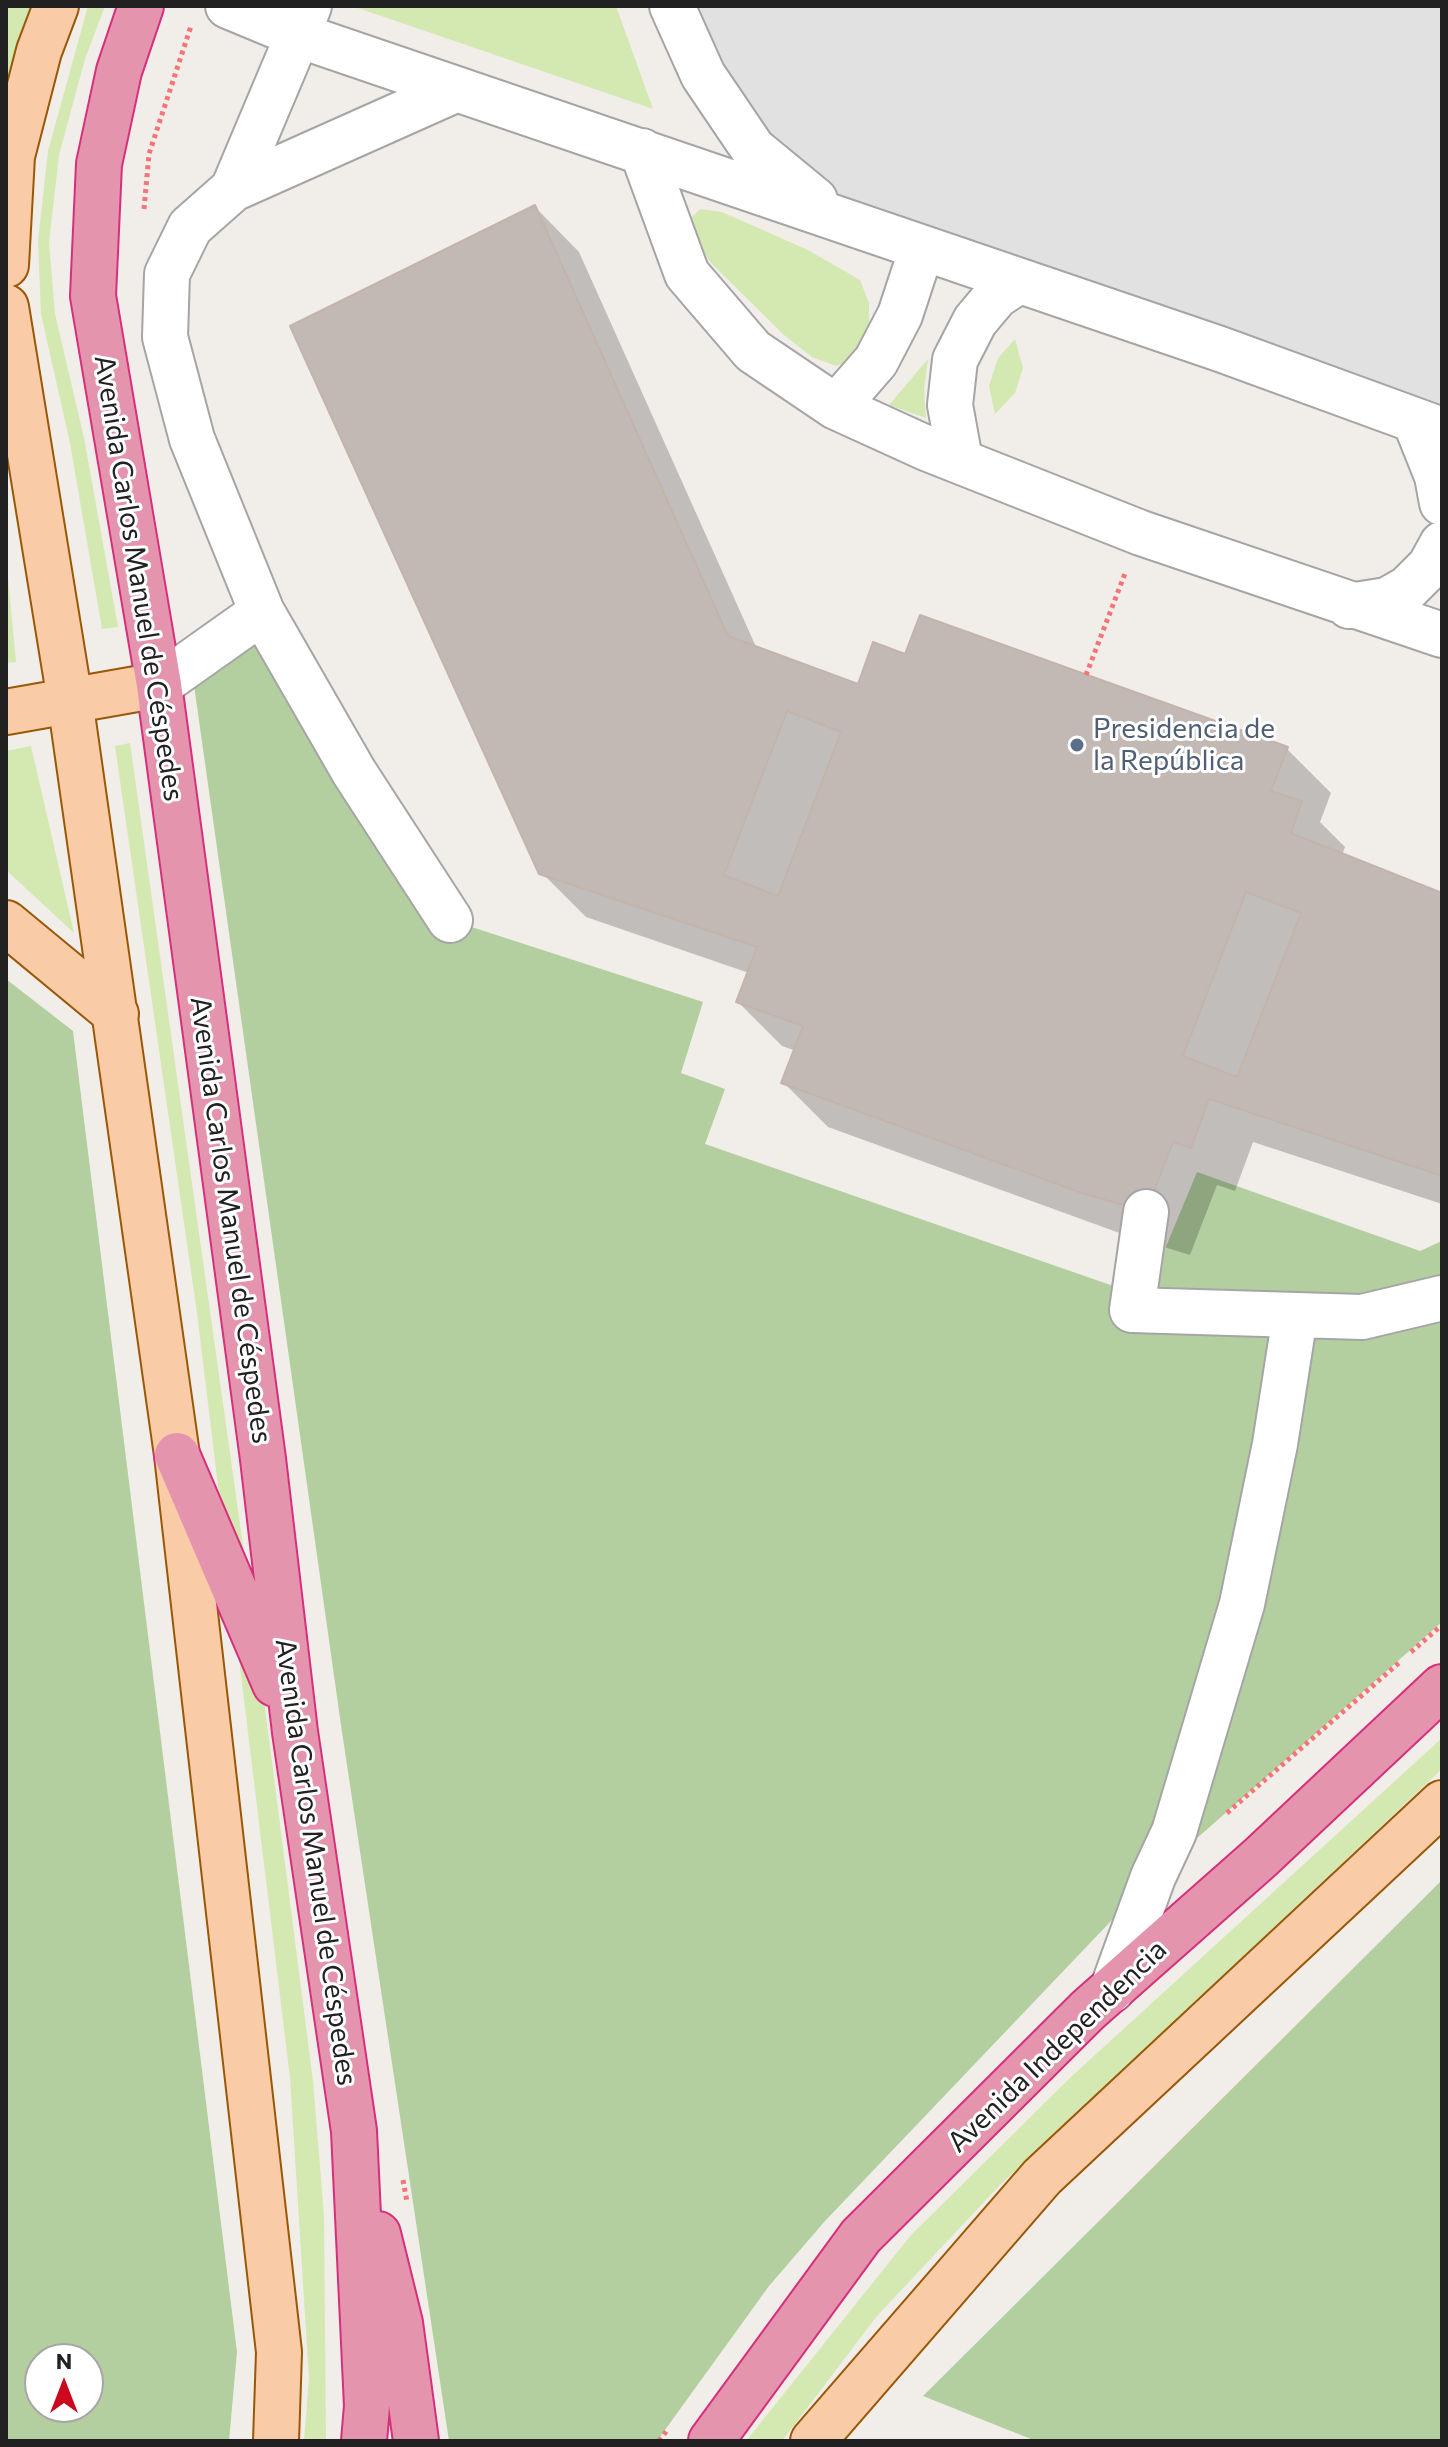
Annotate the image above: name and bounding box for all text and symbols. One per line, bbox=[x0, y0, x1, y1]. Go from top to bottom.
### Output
street label: Avenida Carlos Manuel de Céspedes bbox=[87, 353, 191, 803]
place label: Presidencia de la República bbox=[1093, 712, 1275, 778]
marker: Presidencia de la República bbox=[1068, 736, 1086, 754]
street label: Avenida Carlos Manuel de Céspedes bbox=[183, 994, 279, 1446]
street label: Avenida Carlos Manuel de Céspedes bbox=[268, 1636, 364, 2088]
street label: Avenida Independencia bbox=[941, 1933, 1173, 2159]
north arrow bbox=[24, 2343, 104, 2423]
text: N bbox=[56, 2347, 72, 2374]

